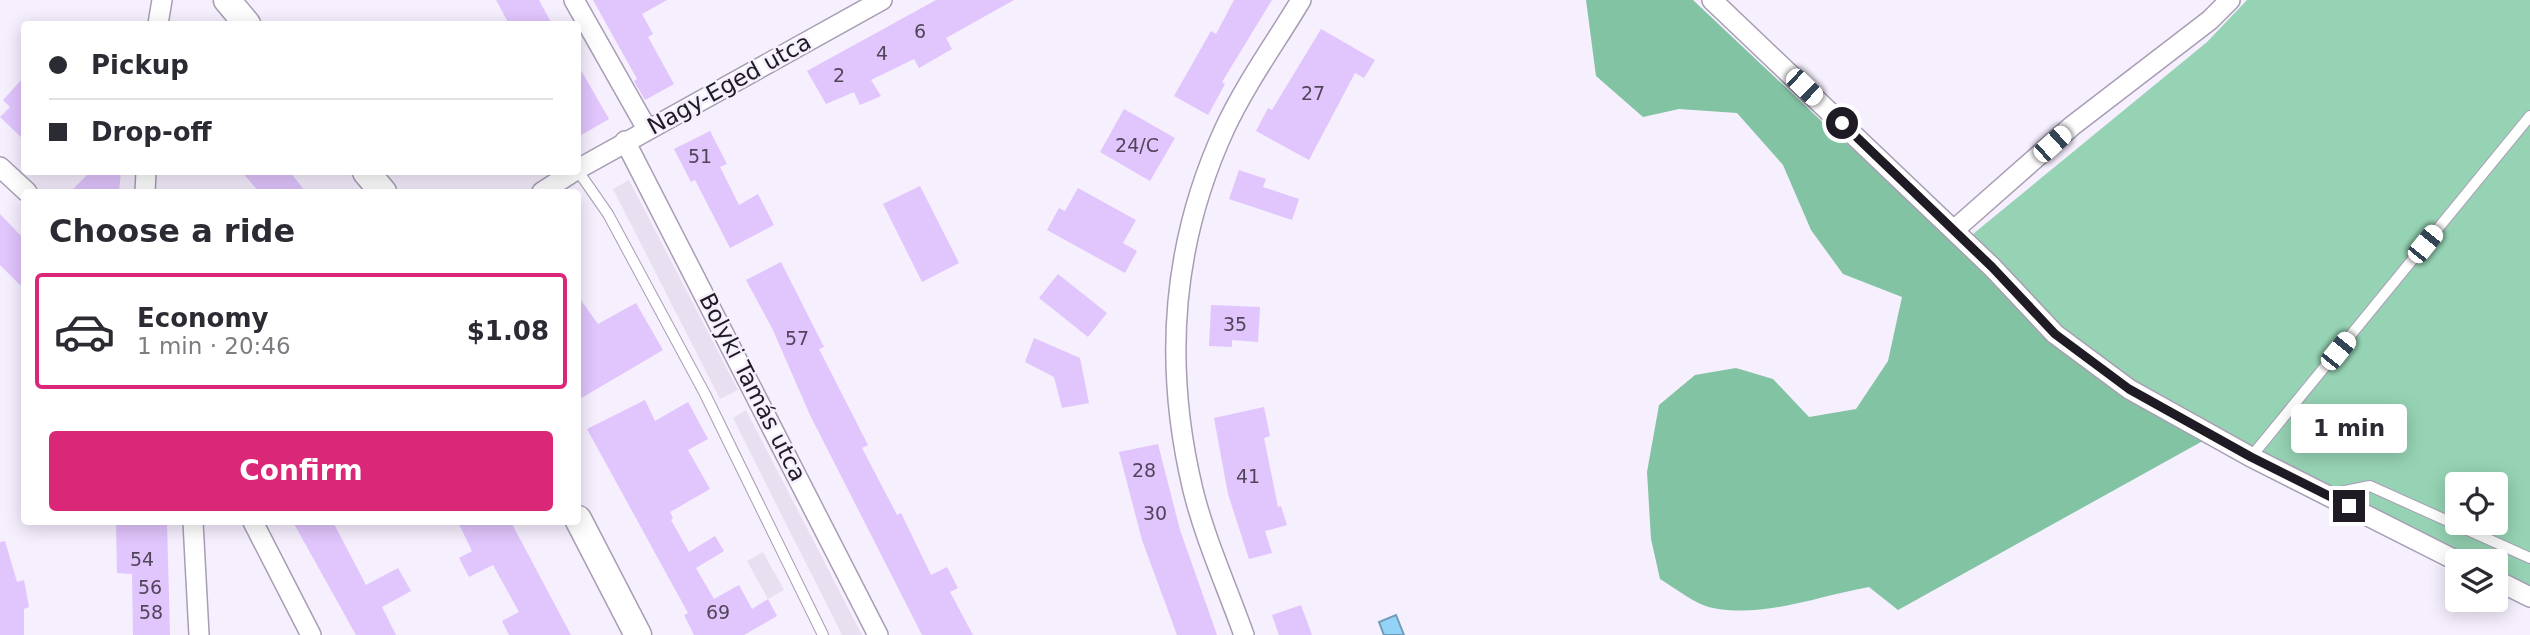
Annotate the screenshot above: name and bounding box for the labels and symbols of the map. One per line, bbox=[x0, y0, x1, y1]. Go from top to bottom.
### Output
house number: 6 bbox=[914, 20, 926, 42]
street label: Nagy-Eged utca bbox=[643, 28, 815, 140]
house number: 4 bbox=[876, 42, 888, 64]
house number: 2 bbox=[833, 64, 845, 86]
car bbox=[1782, 65, 1827, 109]
house number: 27 bbox=[1301, 82, 1325, 104]
route start bbox=[1826, 107, 1858, 139]
car bbox=[2030, 122, 2075, 166]
house number: 24/C bbox=[1115, 134, 1159, 156]
house number: 51 bbox=[688, 145, 712, 167]
car bbox=[2404, 221, 2447, 267]
street label: Bolyki Tamás utca bbox=[694, 289, 812, 485]
house number: 35 bbox=[1223, 313, 1247, 335]
house number: 57 bbox=[785, 327, 809, 349]
car bbox=[2317, 328, 2360, 374]
callout: 1 min bbox=[2291, 405, 2407, 454]
house number: 28 bbox=[1132, 459, 1156, 481]
house number: 41 bbox=[1236, 465, 1260, 487]
route end bbox=[2333, 490, 2365, 522]
house number: 30 bbox=[1143, 502, 1167, 524]
house number: 54 bbox=[130, 548, 154, 570]
house number: 56 bbox=[138, 576, 162, 598]
house number: 58 bbox=[139, 601, 163, 623]
house number: 69 bbox=[706, 601, 730, 623]

